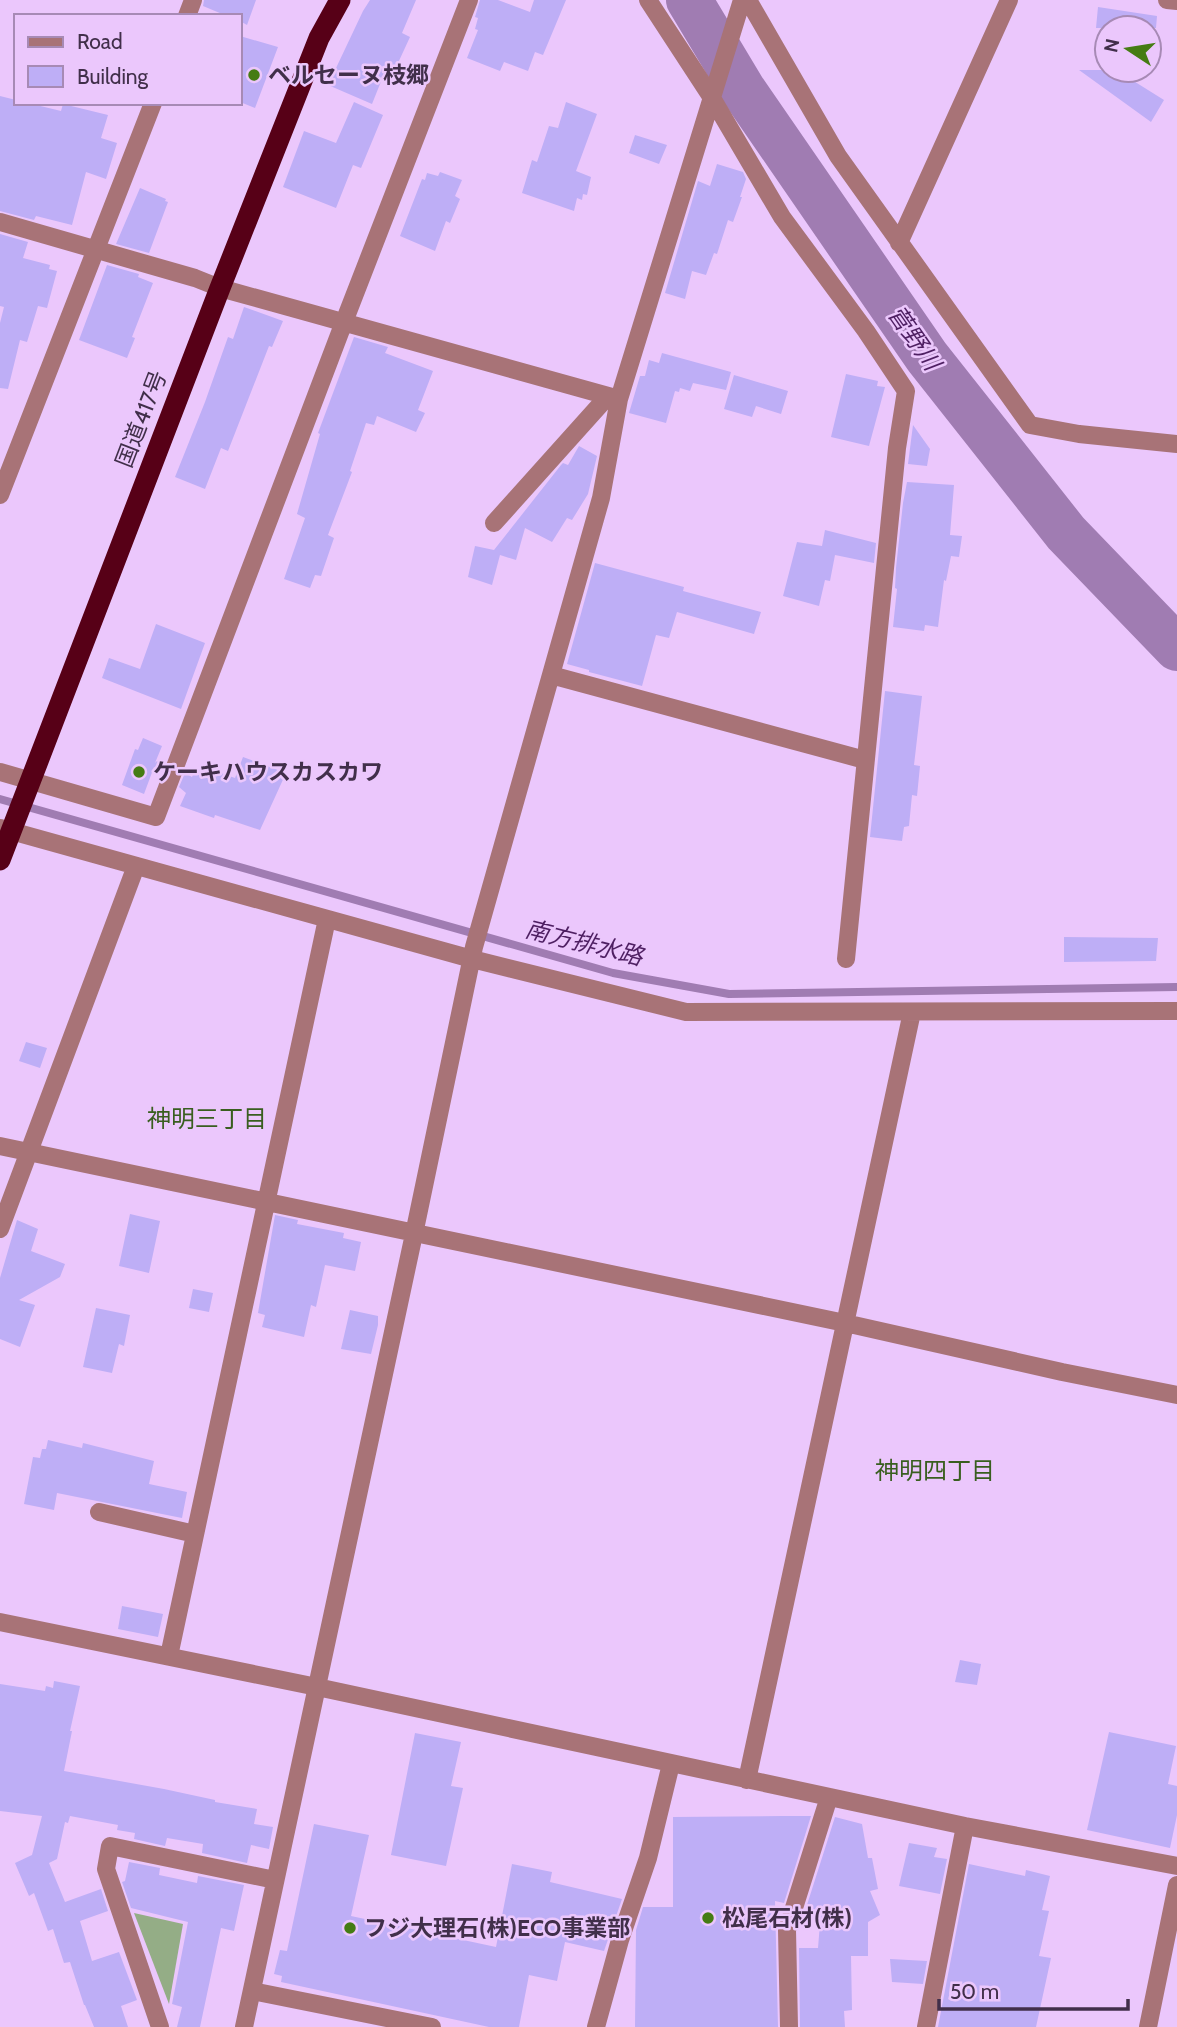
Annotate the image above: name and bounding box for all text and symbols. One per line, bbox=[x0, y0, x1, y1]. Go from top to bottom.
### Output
legend bbox=[14, 14, 242, 105]
north arrow bbox=[1093, 14, 1163, 84]
text: Road bbox=[77, 29, 123, 54]
text: N bbox=[1099, 37, 1125, 55]
place label: ベルセーヌ枝郷 bbox=[268, 61, 429, 89]
text: Building bbox=[77, 64, 149, 89]
marker: ベルセーヌ枝郷 bbox=[246, 67, 262, 83]
water label: 菅野川 bbox=[882, 300, 949, 378]
street label: 国道417号 bbox=[110, 367, 172, 471]
place label: ケーキハウスカスカワ bbox=[153, 758, 383, 786]
marker: ケーキハウスカスカワ bbox=[131, 764, 147, 780]
water label: 南方排水路 bbox=[522, 914, 648, 972]
district label: 神明三丁目 bbox=[147, 1104, 267, 1133]
district label: 神明四丁目 bbox=[875, 1456, 995, 1485]
place label: 松尾石材(株) bbox=[722, 1904, 852, 1932]
marker: 松尾石材(株) bbox=[700, 1910, 716, 1926]
place label: フジ大理石(株)ECO事業部 bbox=[364, 1914, 630, 1942]
marker: フジ大理石(株)ECO事業部 bbox=[342, 1920, 358, 1936]
scale bar bbox=[939, 1968, 1128, 2012]
text: 50 m bbox=[950, 1979, 999, 2004]

